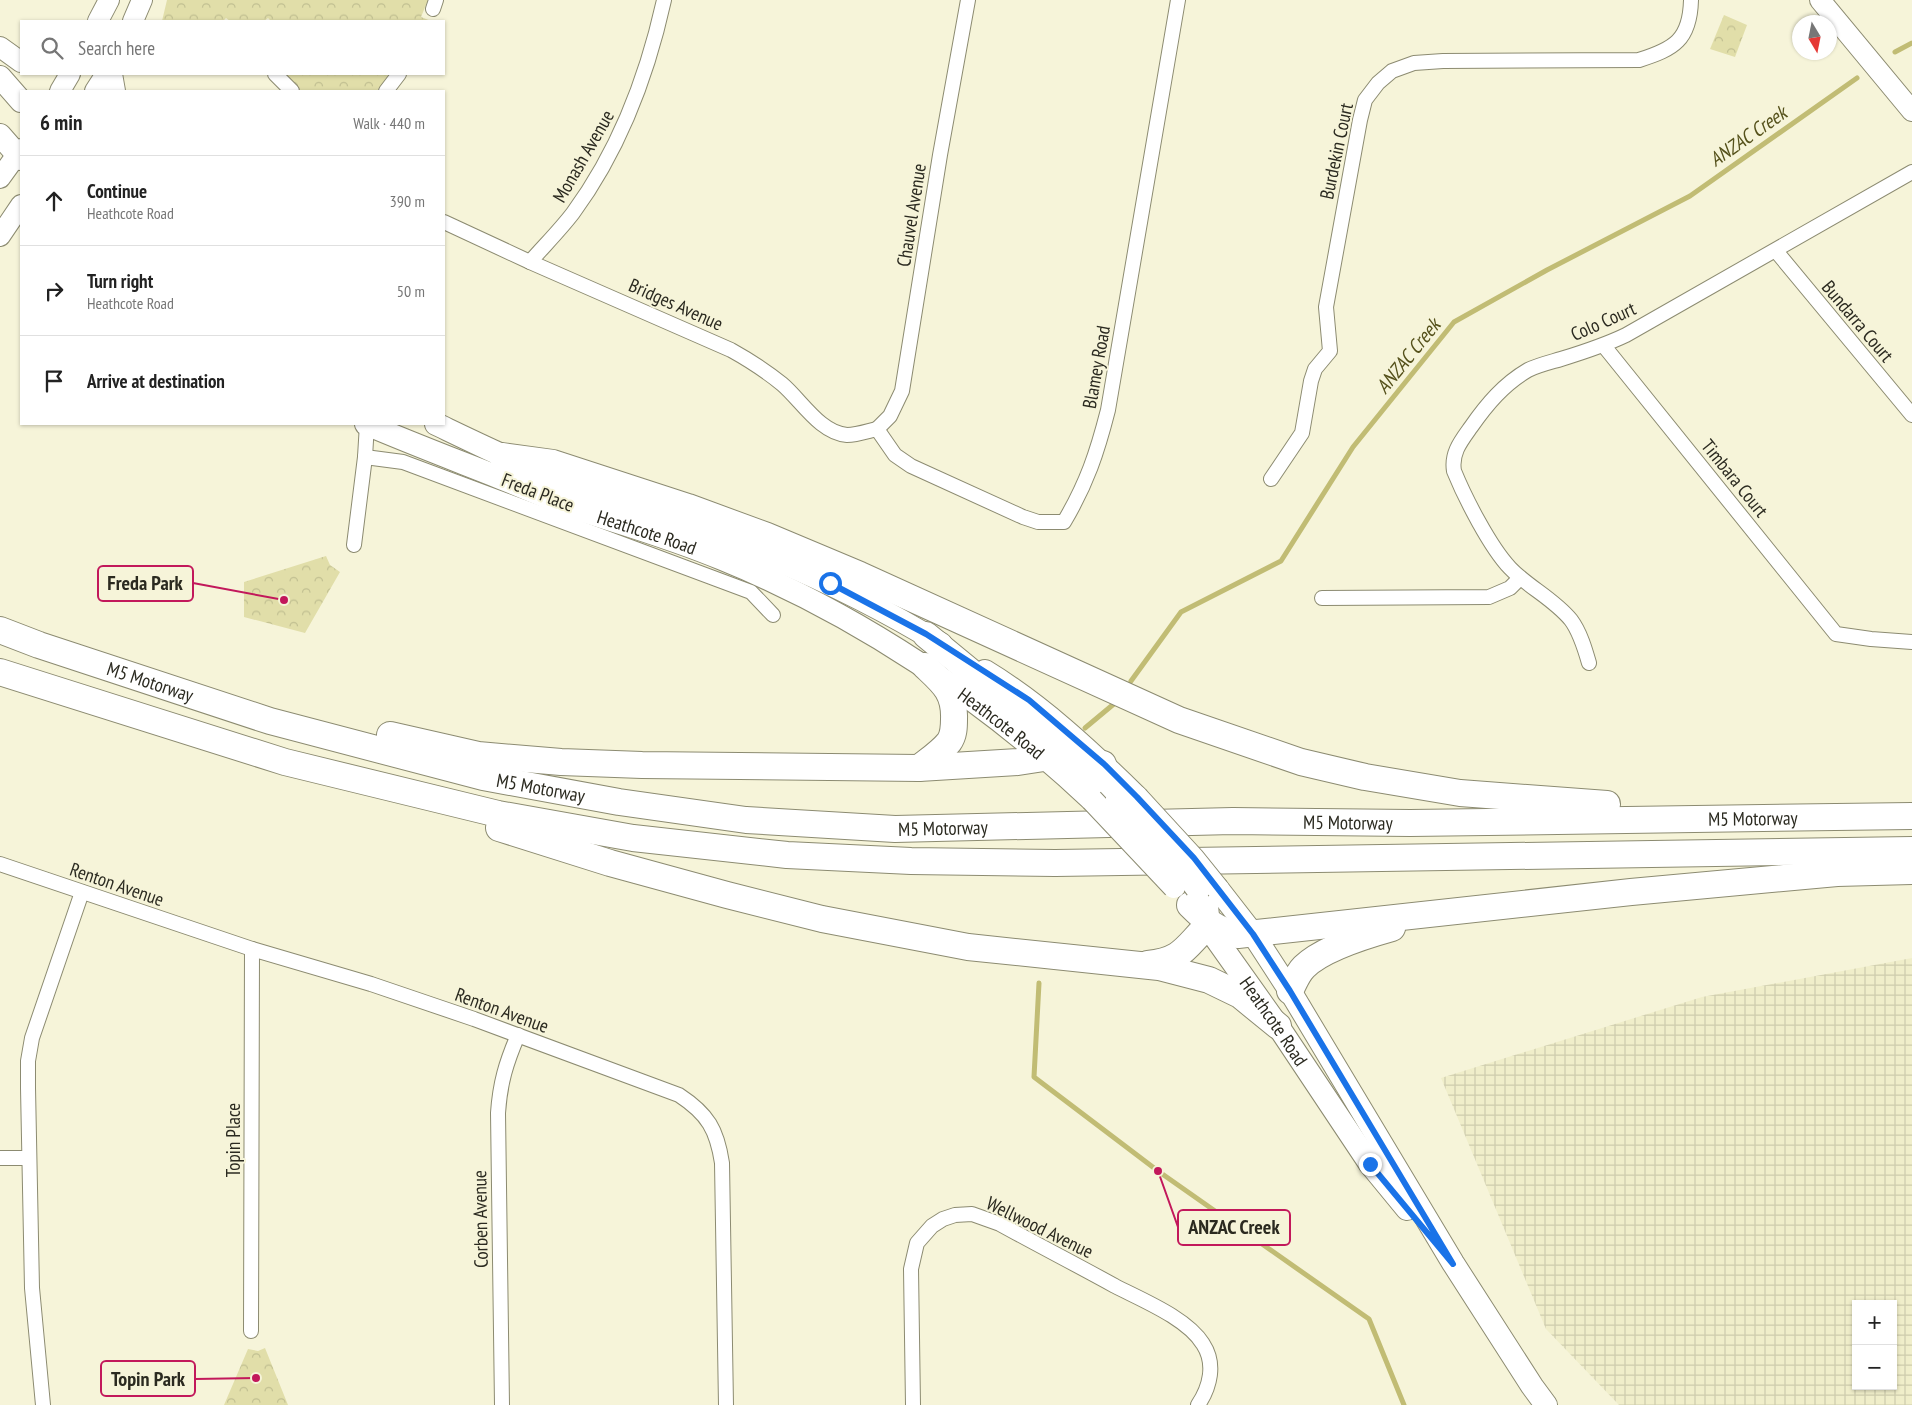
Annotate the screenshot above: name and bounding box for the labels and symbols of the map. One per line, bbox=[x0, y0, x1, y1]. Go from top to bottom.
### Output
north arrow bbox=[1792, 15, 1837, 60]
water label: ANZAC Creek bbox=[1704, 99, 1794, 172]
street label: Burdekin Court bbox=[1314, 100, 1358, 201]
street label: Monash Avenue bbox=[547, 105, 619, 206]
street label: Chauvel Avenue bbox=[891, 162, 931, 268]
street label: Bridges Avenue bbox=[625, 273, 727, 335]
street label: Bundarra Court bbox=[1817, 275, 1899, 367]
street label: Colo Court bbox=[1567, 296, 1640, 346]
water label: ANZAC Creek bbox=[1370, 312, 1448, 399]
street label: Blamey Road bbox=[1077, 324, 1115, 410]
street label: Timbara Court bbox=[1696, 434, 1774, 522]
street label: Freda Place bbox=[498, 467, 578, 517]
street label: Heathcote Road bbox=[594, 504, 700, 560]
callout: Freda Park bbox=[98, 566, 193, 601]
text: Freda Park bbox=[107, 570, 184, 596]
route start bbox=[819, 572, 842, 595]
street label: M5 Motorway bbox=[104, 656, 197, 707]
street label: Heathcote Road bbox=[953, 682, 1050, 764]
street label: M5 Motorway bbox=[495, 768, 588, 808]
street label: M5 Motorway bbox=[1708, 806, 1799, 831]
street label: M5 Motorway bbox=[1303, 810, 1394, 835]
street label: M5 Motorway bbox=[898, 815, 989, 841]
street label: Renton Avenue bbox=[67, 857, 167, 911]
street label: Heathcote Road bbox=[1235, 972, 1313, 1070]
street label: Renton Avenue bbox=[452, 982, 552, 1038]
street label: Topin Place bbox=[221, 1103, 245, 1177]
route end bbox=[1359, 1153, 1382, 1176]
street label: Corben Avenue bbox=[467, 1170, 493, 1268]
street label: Wellwood Avenue bbox=[983, 1191, 1098, 1263]
callout: ANZAC Creek bbox=[1178, 1210, 1290, 1245]
text: ANZAC Creek bbox=[1187, 1214, 1280, 1240]
callout: Topin Park bbox=[101, 1361, 195, 1396]
text: Topin Park bbox=[111, 1366, 186, 1392]

